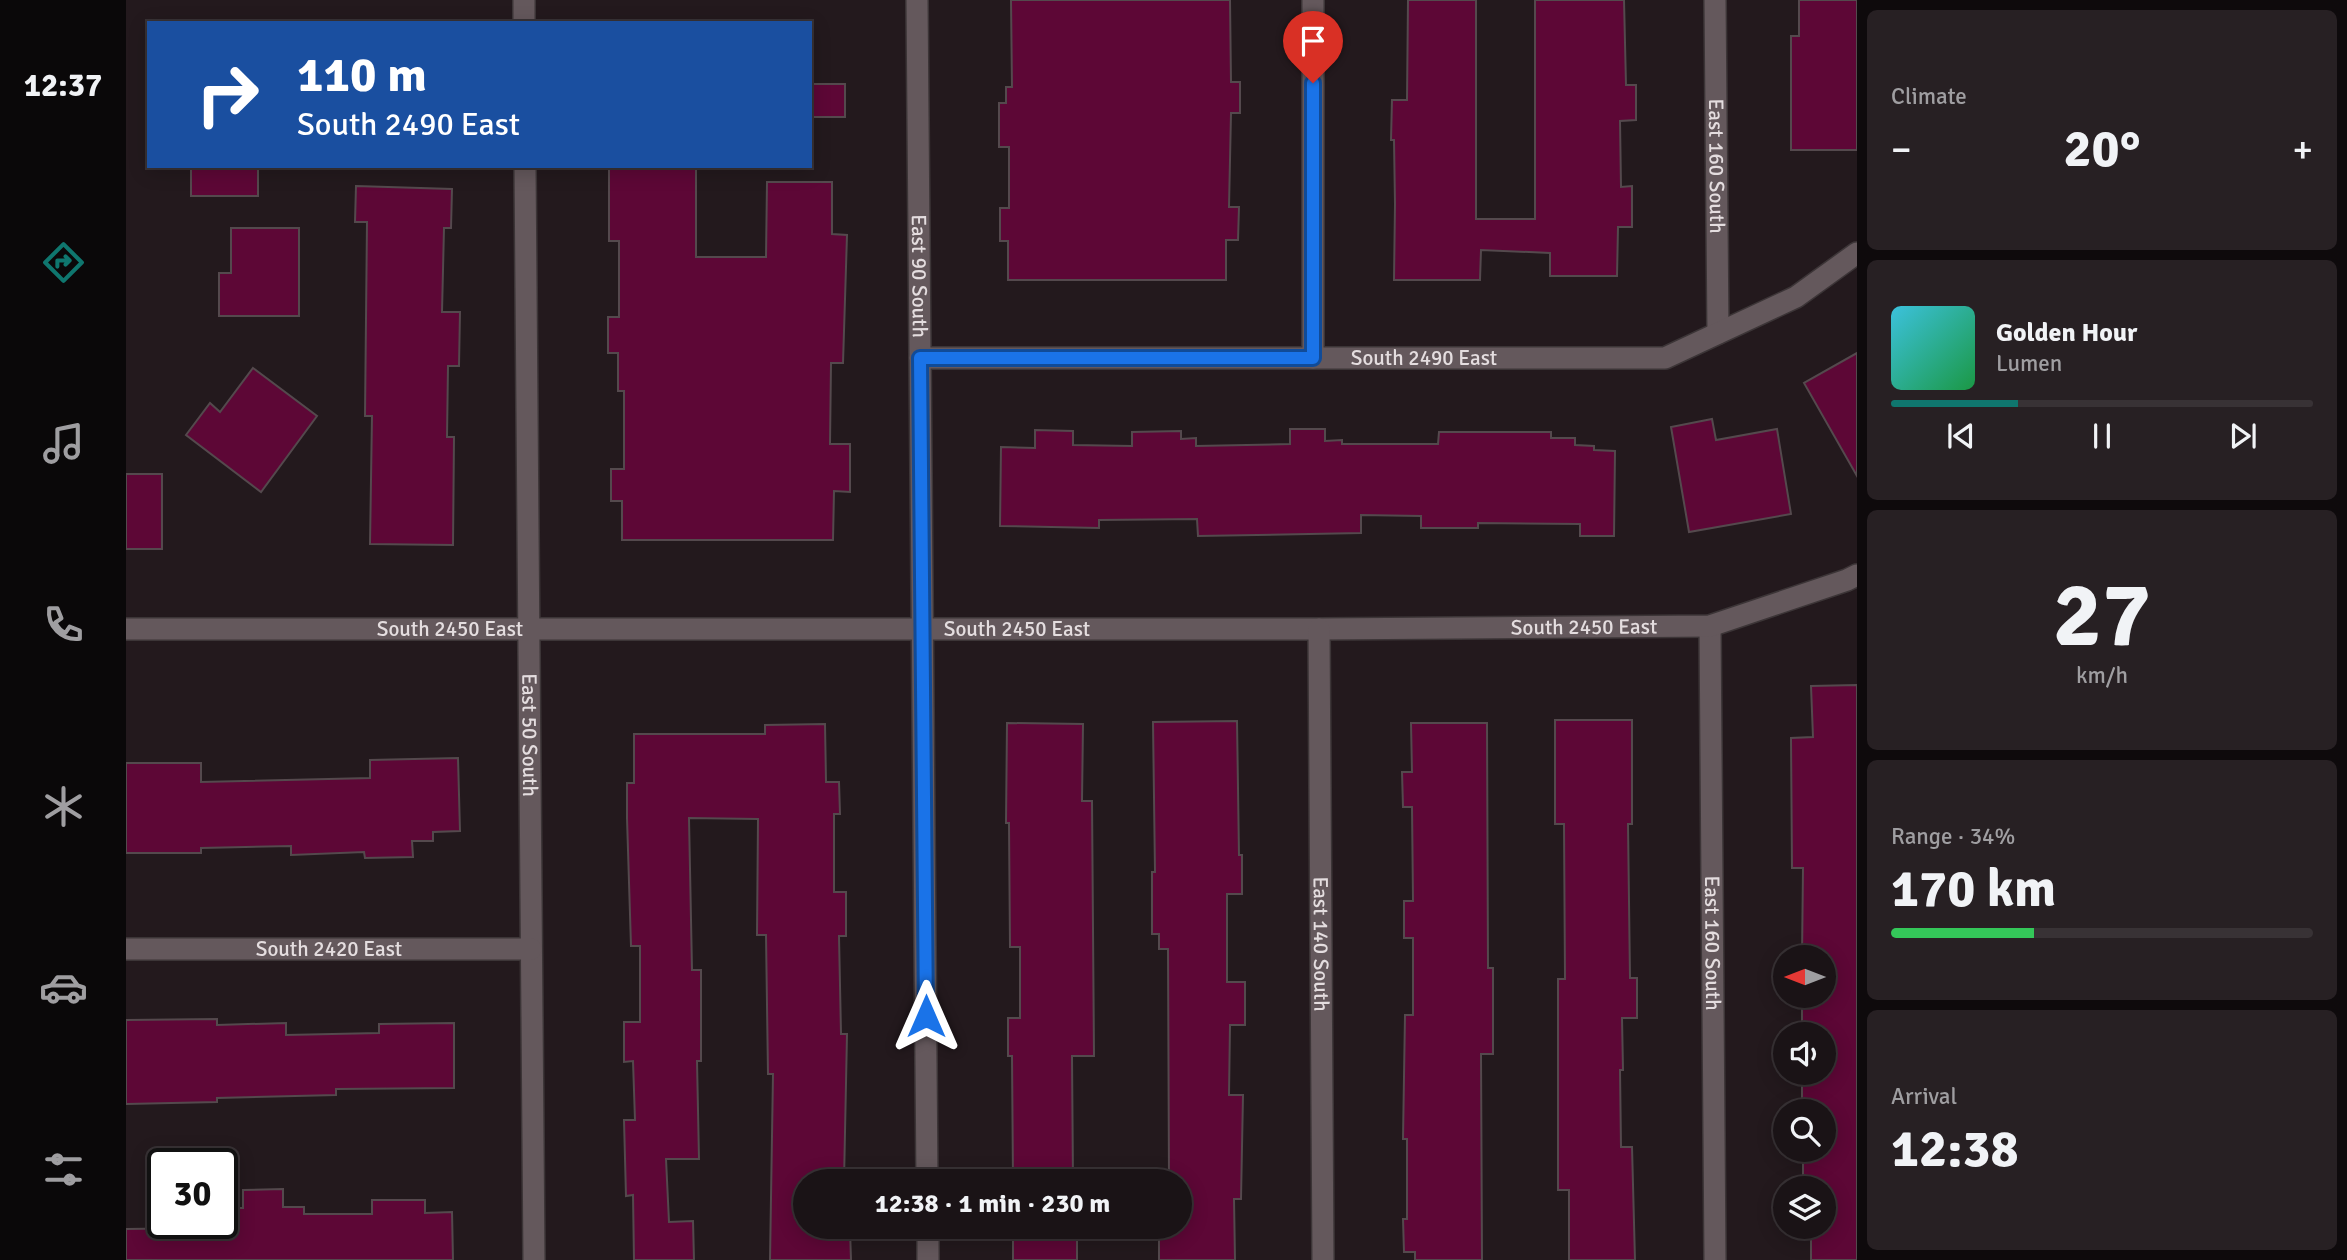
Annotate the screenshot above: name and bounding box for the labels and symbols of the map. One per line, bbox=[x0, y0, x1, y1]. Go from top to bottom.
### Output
pin bbox=[1283, 11, 1343, 83]
street label: East 160 South bbox=[1703, 98, 1730, 234]
street label: East 90 South bbox=[906, 214, 933, 338]
street label: South 2490 East bbox=[1351, 345, 1497, 371]
street label: South 2450 East bbox=[1511, 613, 1657, 641]
street label: South 2450 East bbox=[377, 616, 523, 642]
street label: South 2450 East bbox=[944, 616, 1090, 642]
street label: East 50 South bbox=[516, 673, 543, 797]
street label: East 160 South bbox=[1699, 875, 1726, 1011]
street label: East 140 South bbox=[1308, 876, 1334, 1012]
street label: South 2420 East bbox=[256, 936, 402, 962]
north arrow bbox=[1773, 945, 1836, 1008]
position arrow bbox=[889, 979, 963, 1053]
speed limit sign: 30 bbox=[147, 1148, 238, 1239]

